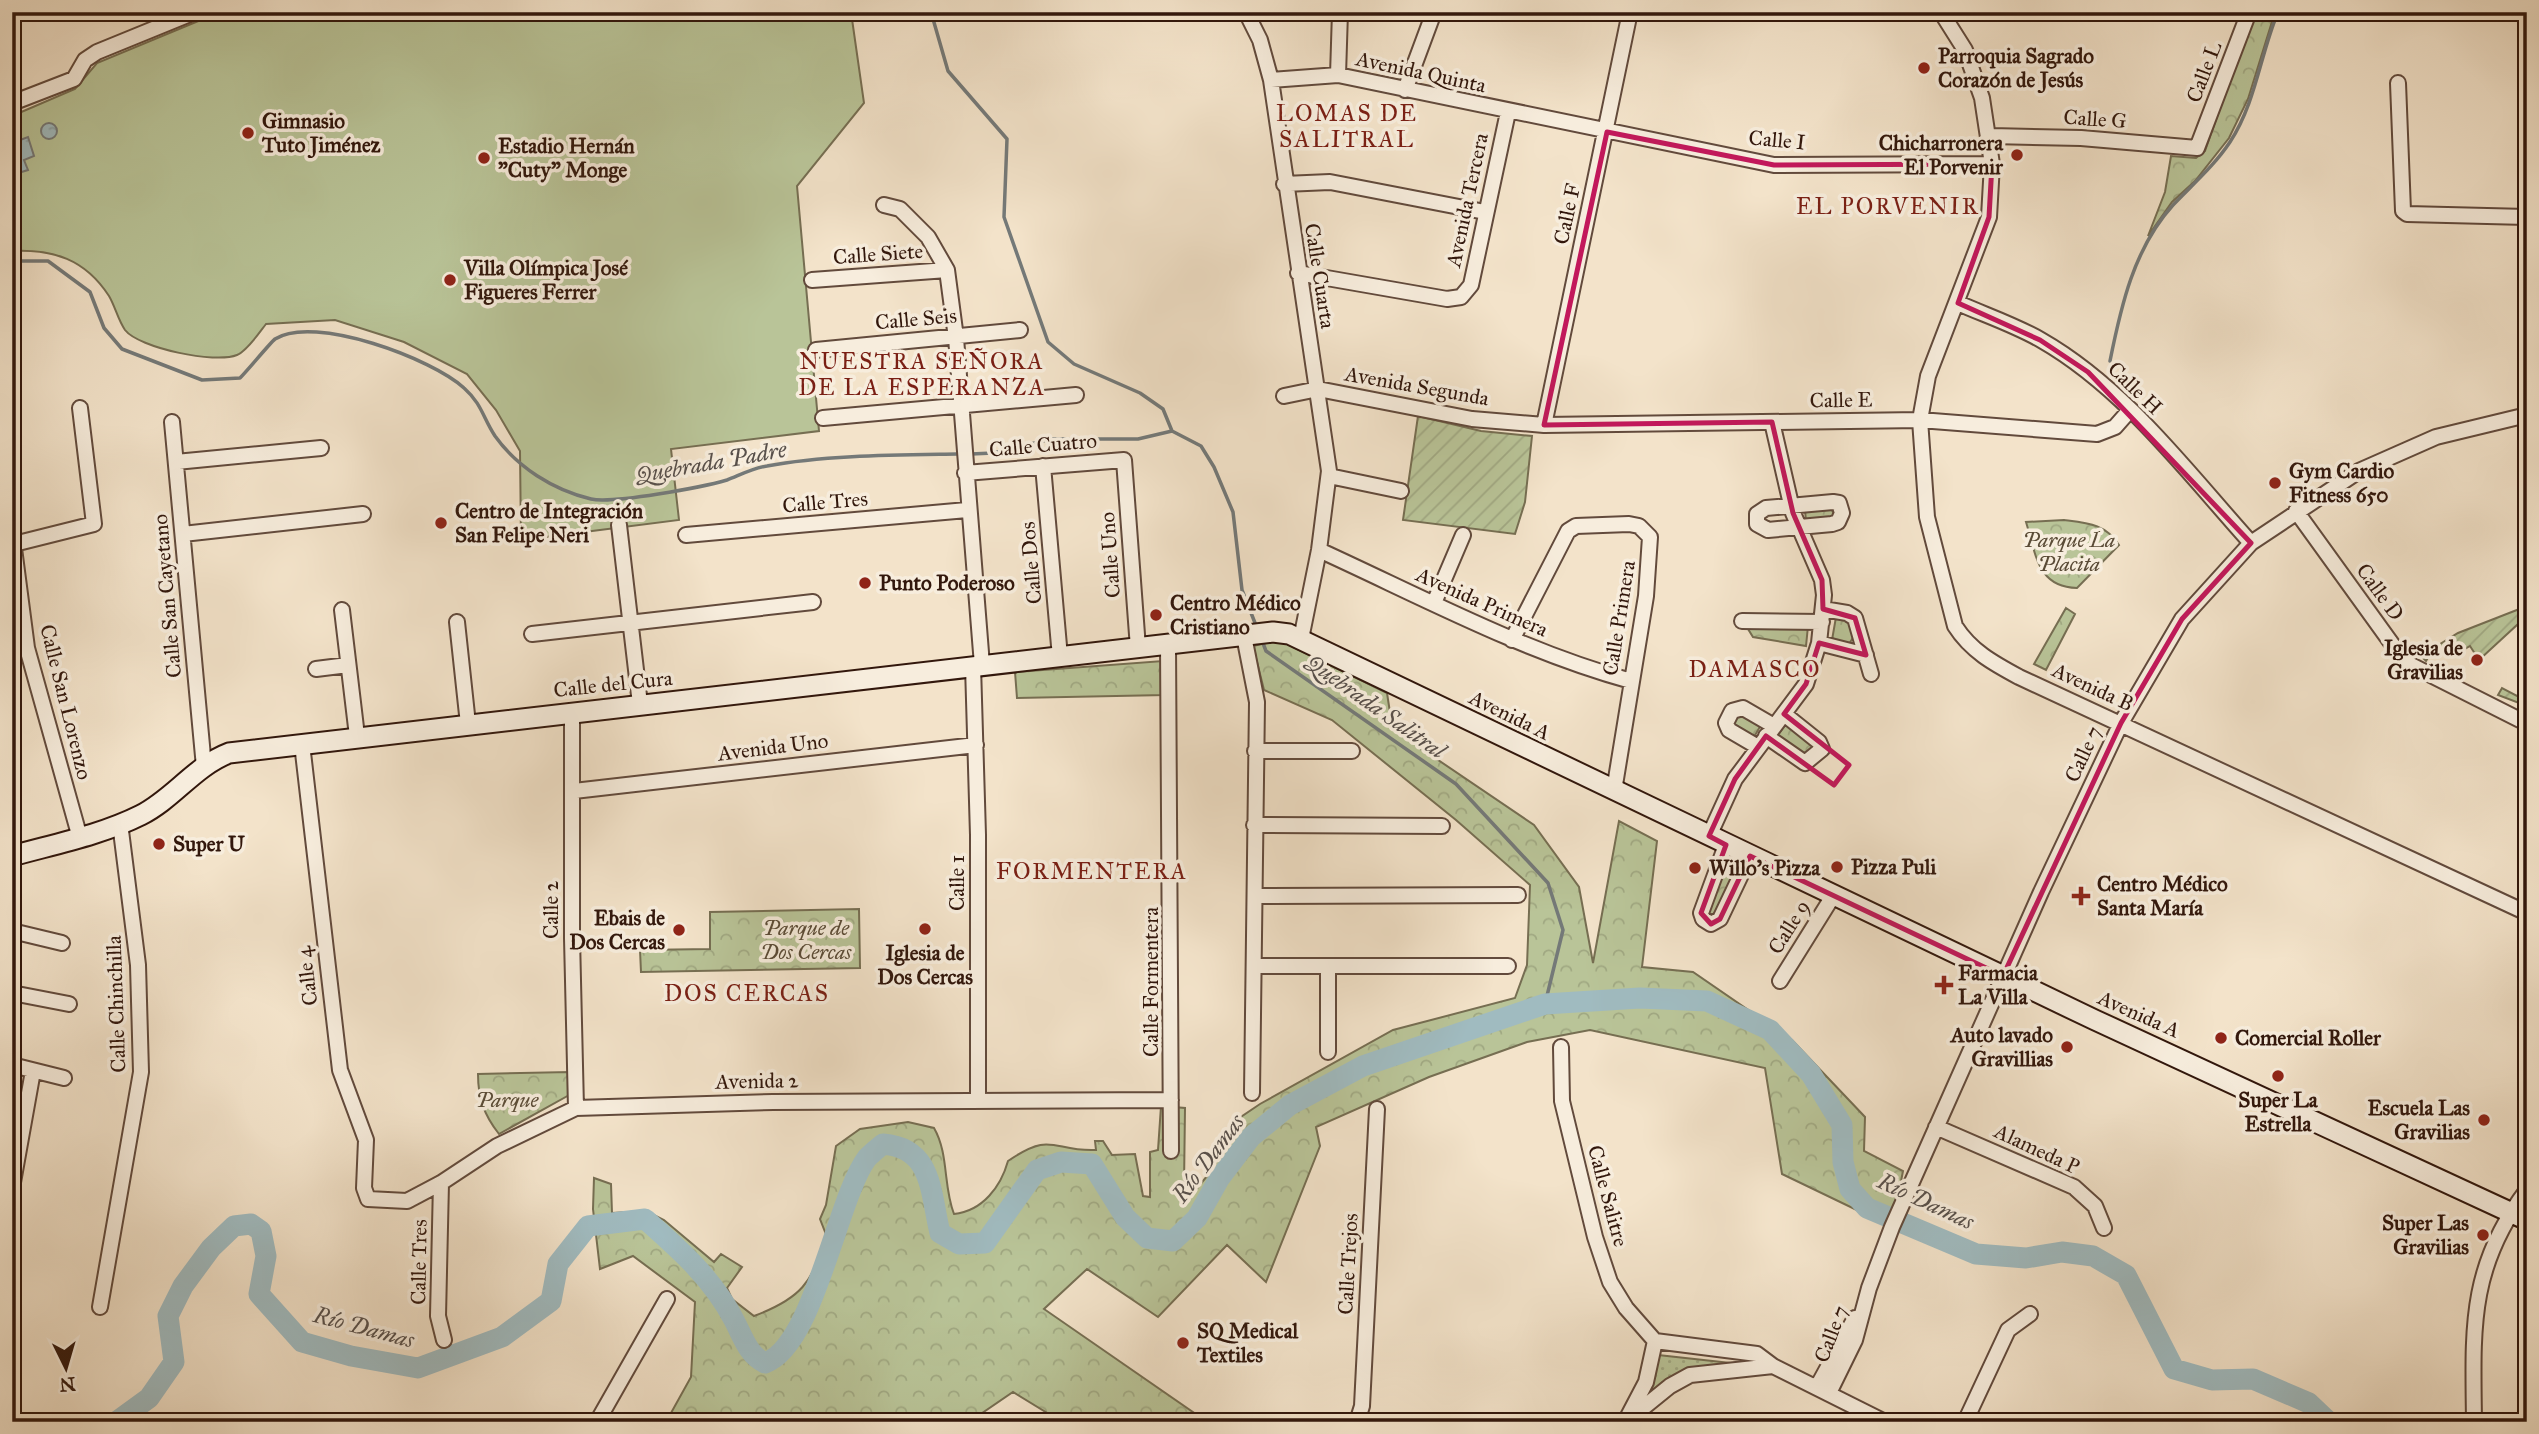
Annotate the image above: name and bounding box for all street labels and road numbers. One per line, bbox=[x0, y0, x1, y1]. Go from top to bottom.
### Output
street label: Calle L bbox=[2181, 37, 2228, 106]
street label: Avenida Quinta bbox=[1353, 45, 1489, 98]
street label: Calle G bbox=[2063, 104, 2127, 134]
street label: Calle I bbox=[1748, 125, 1806, 155]
street label: Avenida Tercera bbox=[1440, 130, 1494, 270]
street label: Calle F bbox=[1548, 181, 1586, 247]
street label: Calle Cuarta bbox=[1299, 221, 1341, 331]
street label: Calle Siete bbox=[832, 238, 924, 270]
street label: Calle Seis bbox=[874, 302, 958, 336]
street label: Calle H bbox=[2102, 356, 2168, 420]
street label: Avenida Segunda bbox=[1342, 360, 1491, 411]
street label: Calle E bbox=[1809, 386, 1873, 414]
street label: Calle Cuatro bbox=[988, 427, 1098, 463]
street label: Calle Tres bbox=[781, 485, 869, 519]
street label: Calle Uno bbox=[1094, 511, 1126, 599]
street label: Calle San Cayetano bbox=[147, 513, 187, 679]
street label: Calle Dos bbox=[1014, 521, 1048, 605]
street label: Calle Primera bbox=[1597, 558, 1641, 678]
street label: Calle D bbox=[2351, 558, 2409, 626]
street label: Avenida Primera bbox=[1411, 561, 1552, 643]
street label: Calle San Lorenzo bbox=[34, 622, 98, 783]
street label: Avenida B bbox=[2047, 656, 2138, 717]
street label: Calle del Cura bbox=[552, 665, 674, 703]
street label: Avenida A bbox=[1464, 684, 1555, 746]
street label: Calle 7 bbox=[2059, 722, 2107, 786]
street label: Avenida Uno bbox=[715, 727, 830, 767]
street label: Calle 1 bbox=[944, 855, 970, 911]
street label: Calle 2 bbox=[538, 880, 564, 939]
street label: Calle 9 bbox=[1762, 895, 1816, 959]
street label: Calle Formentera bbox=[1138, 907, 1164, 1057]
street label: Calle Chinchilla bbox=[101, 935, 131, 1073]
street label: Calle 4 bbox=[290, 944, 324, 1007]
street label: Avenida A bbox=[2093, 984, 2184, 1044]
street label: Avenida 2 bbox=[714, 1067, 799, 1095]
street label: Alameda P bbox=[1989, 1118, 2084, 1180]
street label: Calle Salitre bbox=[1582, 1142, 1634, 1250]
street label: Calle Trejos bbox=[1332, 1213, 1364, 1315]
street label: Calle Tres bbox=[405, 1219, 433, 1305]
street label: Calle 7 bbox=[1808, 1302, 1854, 1366]

